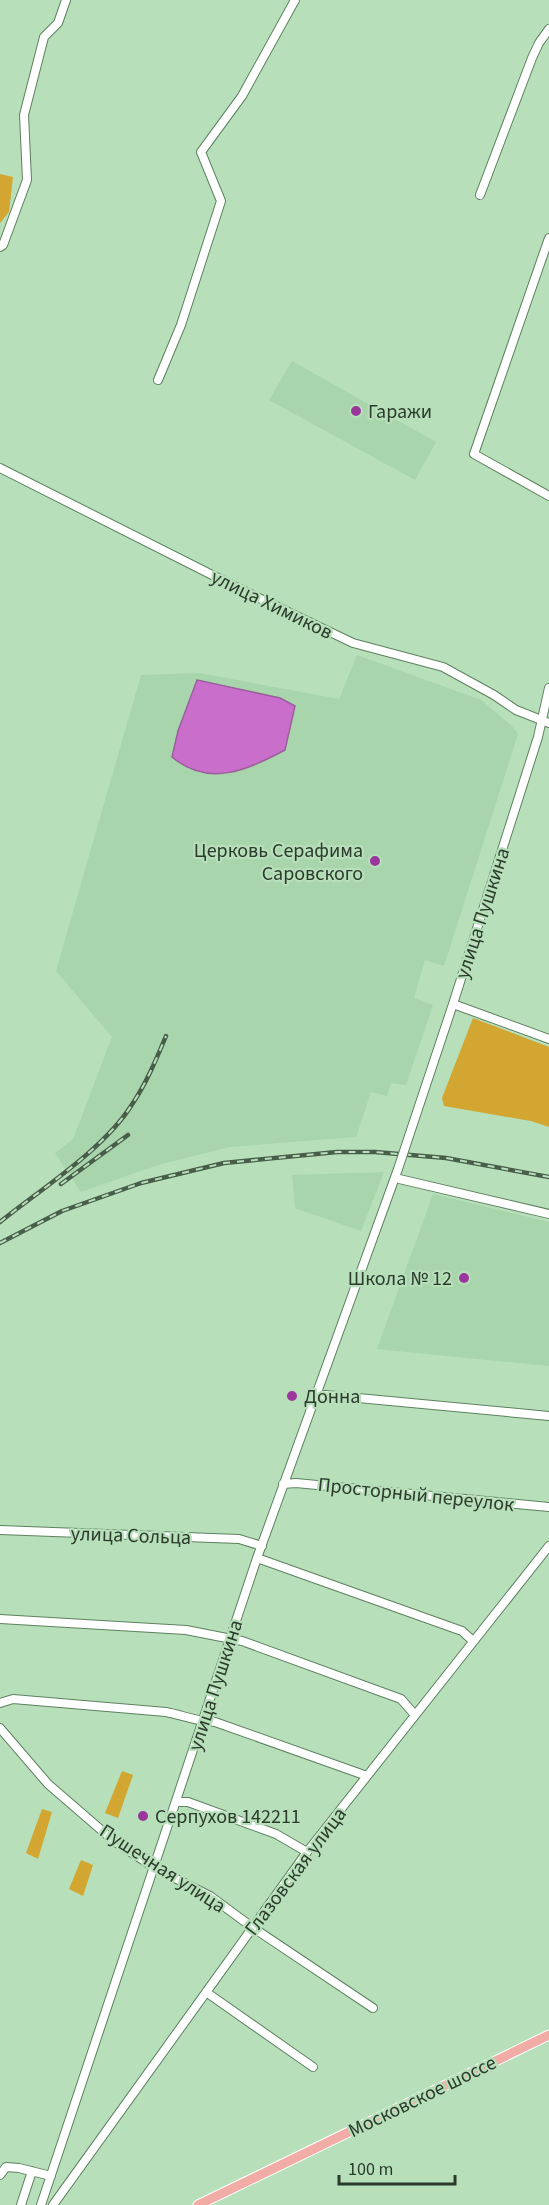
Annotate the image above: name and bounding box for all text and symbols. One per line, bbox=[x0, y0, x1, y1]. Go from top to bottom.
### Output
place label: Гаражи bbox=[368, 398, 432, 426]
marker: Гаражи bbox=[349, 404, 363, 418]
street label: улица Химиков bbox=[206, 563, 337, 647]
place label: Церковь Серафима Саровского bbox=[194, 837, 363, 888]
street label: улица Пушкина bbox=[449, 844, 517, 982]
marker: Церковь Серафима Саровского bbox=[368, 854, 382, 868]
place label: Школа № 12 bbox=[348, 1265, 452, 1293]
marker: Школа № 12 bbox=[457, 1271, 471, 1285]
place label: Донна bbox=[304, 1383, 360, 1411]
marker: Донна bbox=[285, 1389, 299, 1403]
street label: Просторный переулок bbox=[316, 1471, 516, 1519]
street label: улица Сольца bbox=[70, 1520, 192, 1552]
street label: улица Пушкина bbox=[182, 1616, 250, 1754]
street label: Глазовская улица bbox=[238, 1802, 353, 1942]
place label: Серпухов 142211 bbox=[155, 1803, 301, 1831]
marker: Серпухов 142211 bbox=[136, 1809, 150, 1823]
street label: Пушечная улица bbox=[94, 1817, 231, 1920]
street label: Московское шоссе bbox=[344, 2049, 501, 2145]
scale bar bbox=[339, 2148, 454, 2186]
text: 100 m bbox=[348, 2157, 393, 2182]

